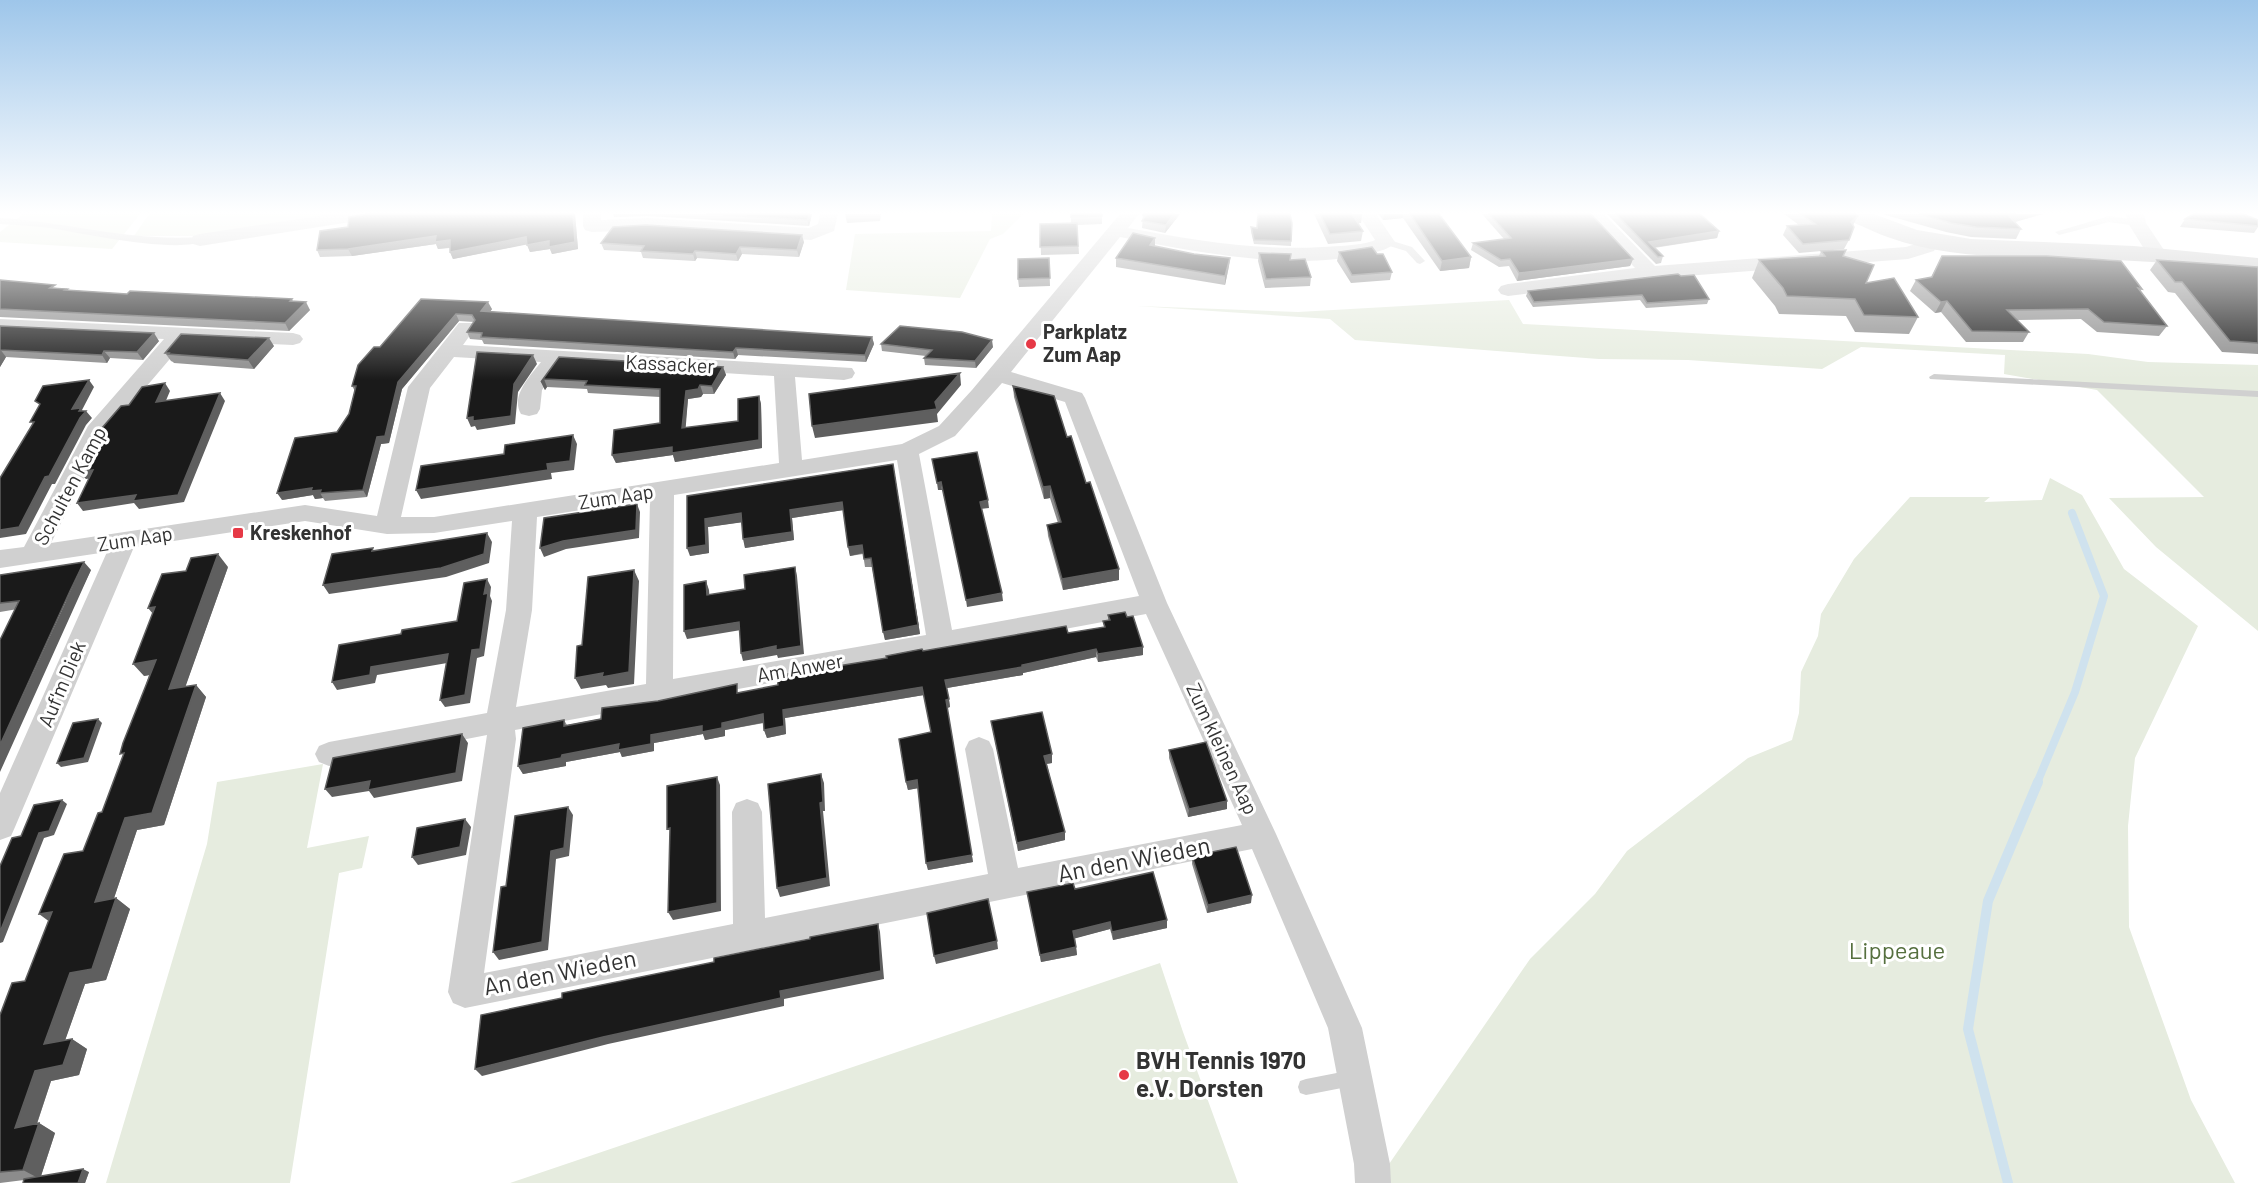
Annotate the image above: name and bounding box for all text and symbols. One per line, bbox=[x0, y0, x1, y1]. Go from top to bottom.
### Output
place label: Parkplatz Zum Aap bbox=[1043, 319, 1127, 366]
marker: Parkplatz Zum Aap bbox=[1024, 337, 1038, 351]
street label: Kassacker bbox=[625, 349, 715, 377]
street label: Schulten Kamp bbox=[28, 422, 110, 549]
street label: Zum Aap bbox=[577, 478, 655, 514]
street label: Zum Aap bbox=[96, 520, 174, 556]
place label: Kreskenhof bbox=[250, 520, 352, 544]
marker: Kreskenhof bbox=[231, 526, 245, 540]
street label: Auf'm Diek bbox=[32, 637, 90, 730]
street label: Am Anwer bbox=[755, 648, 845, 686]
street label: Zum kleinen Aap bbox=[1182, 679, 1264, 818]
street label: An den Wieden bbox=[1055, 830, 1212, 888]
park label: Lippeaue bbox=[1849, 935, 1945, 964]
street label: An den Wieden bbox=[481, 943, 638, 1001]
place label: BVH Tennis 1970 e.V. Dorsten bbox=[1136, 1045, 1306, 1102]
marker: BVH Tennis 1970 e.V. Dorsten bbox=[1117, 1068, 1131, 1082]

